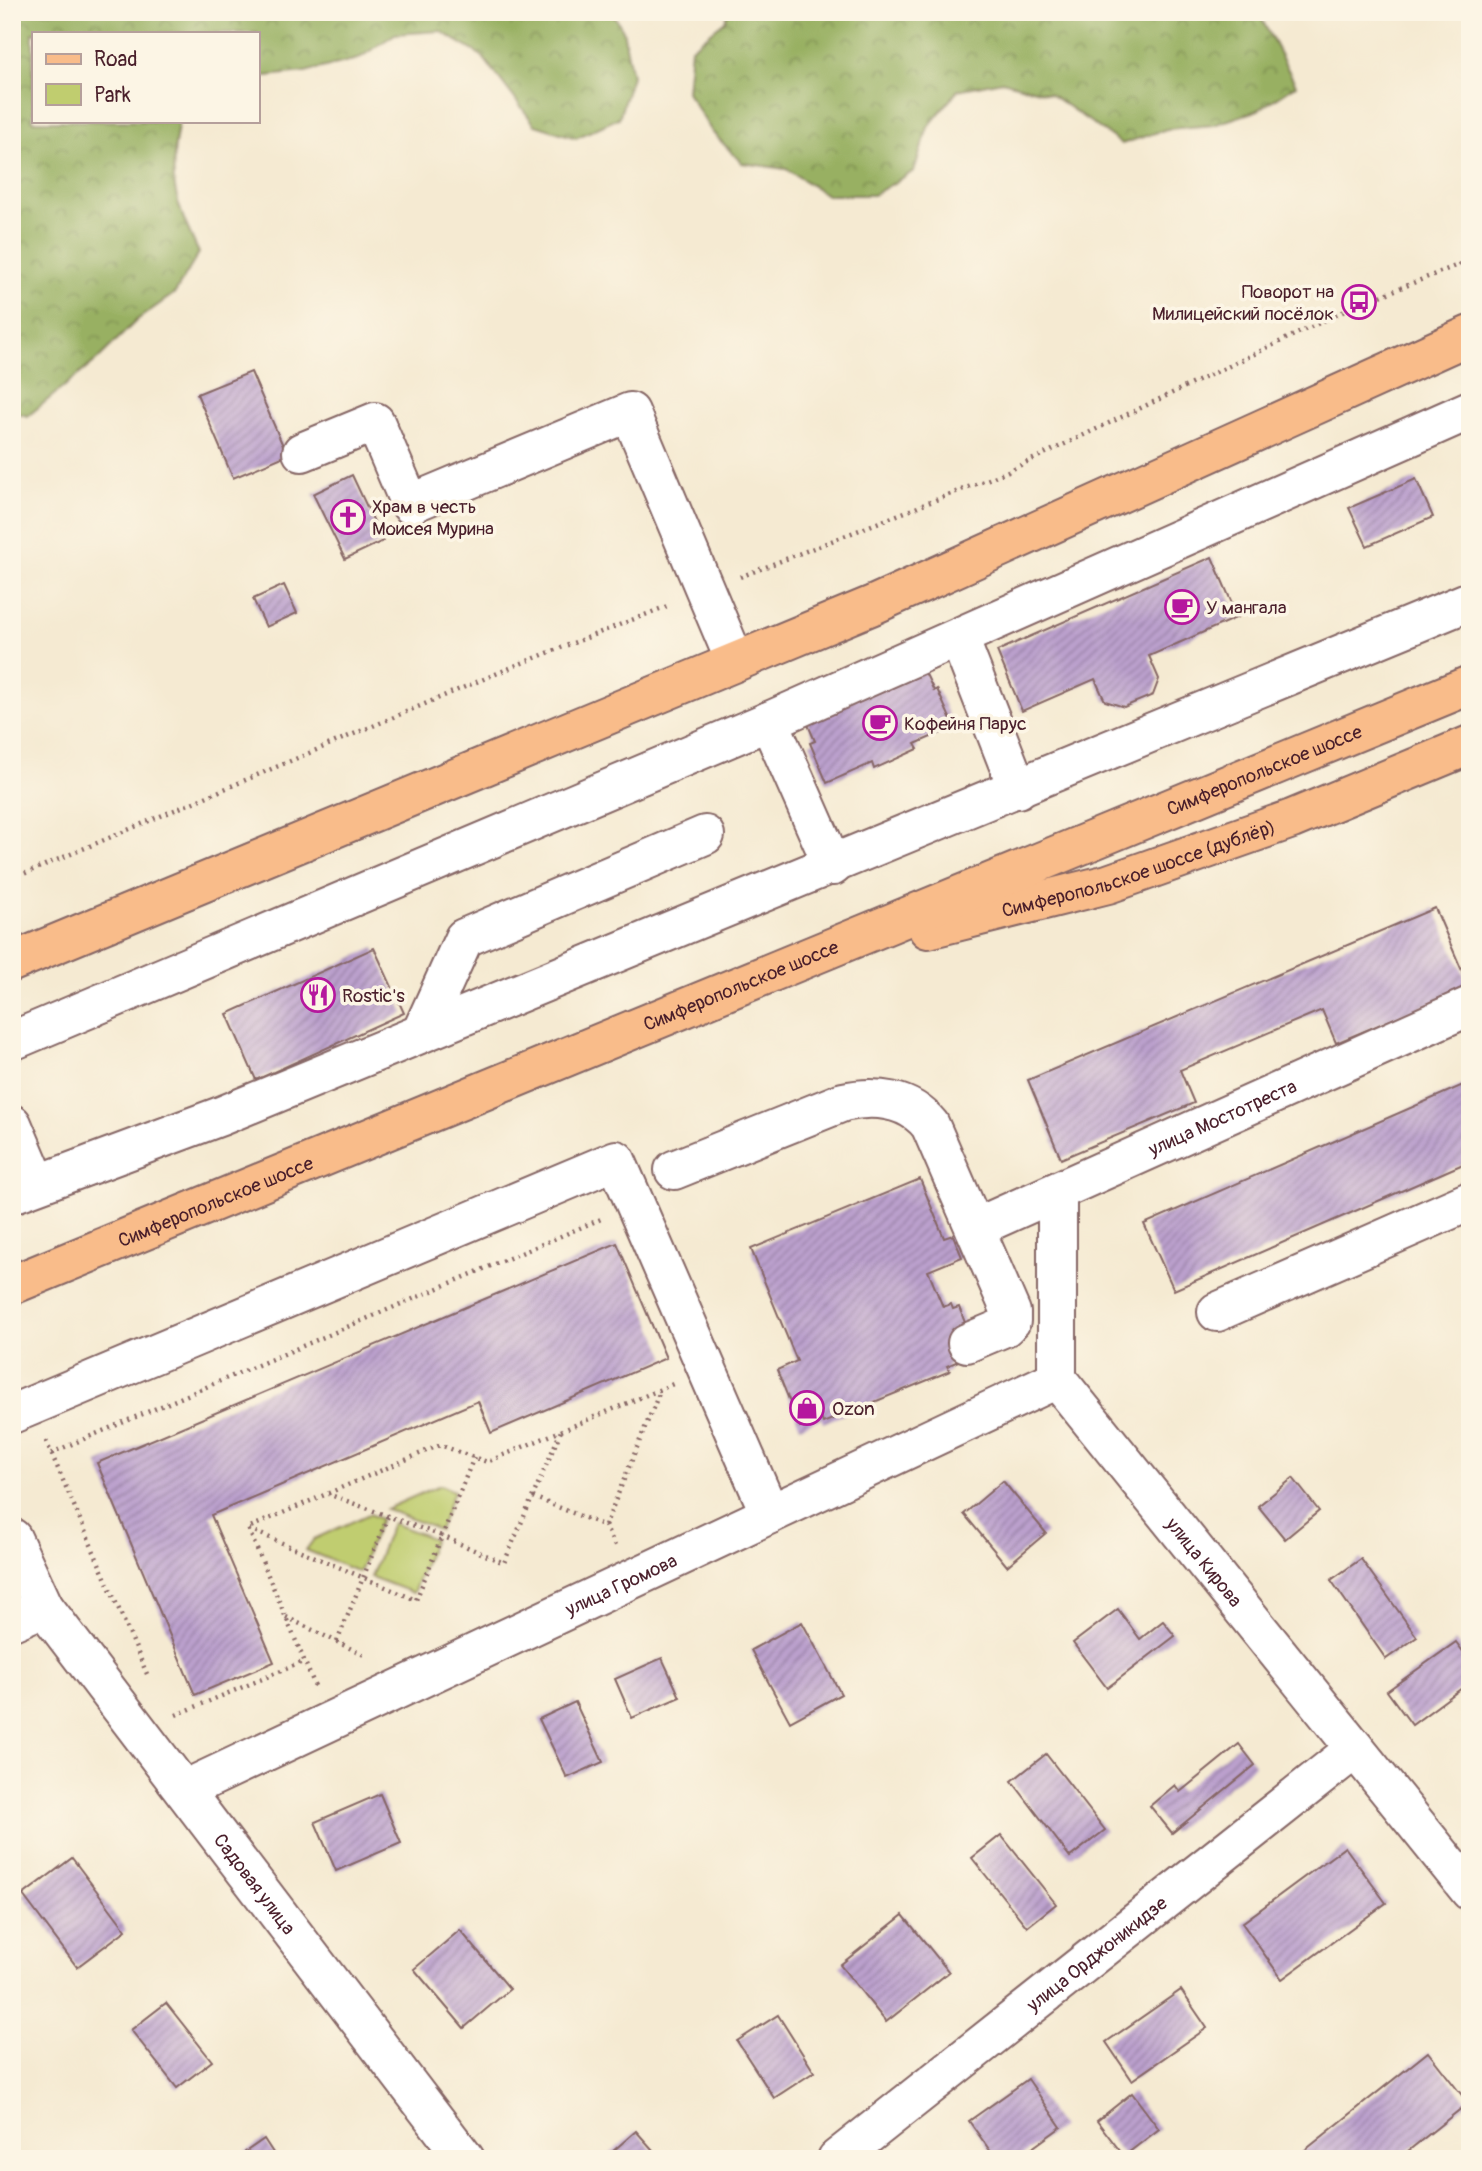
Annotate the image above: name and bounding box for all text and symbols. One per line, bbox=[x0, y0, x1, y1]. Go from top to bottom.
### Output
legend bbox=[32, 32, 259, 122]
text: Road bbox=[94, 46, 138, 73]
text: Park bbox=[94, 82, 131, 109]
place label: Поворот на Милицейский посёлок bbox=[1152, 280, 1334, 326]
bus stop icon: Поворот на Милицейский посёлок bbox=[1340, 283, 1378, 321]
place label: Храм в честь Моисея Мурина bbox=[372, 495, 494, 541]
church icon: Храм в честь Моисея Мурина bbox=[329, 498, 367, 536]
cafe icon: У мангала bbox=[1163, 588, 1201, 626]
place label: У мангала bbox=[1206, 596, 1287, 620]
cafe icon: Кофейня Парус bbox=[861, 704, 899, 742]
place label: Кофейня Парус bbox=[904, 712, 1027, 736]
street label: Симферопольское шоссе bbox=[1163, 720, 1366, 821]
street label: Симферопольское шоссе (дублёр) bbox=[999, 815, 1278, 923]
street label: Симферопольское шоссе bbox=[640, 935, 843, 1037]
restaurant icon: Rostic's bbox=[299, 976, 337, 1014]
place label: Rostic's bbox=[342, 984, 405, 1008]
street label: улица Мостотреста bbox=[1144, 1074, 1301, 1162]
street label: Симферопольское шоссе bbox=[115, 1151, 318, 1253]
shop icon: Ozon bbox=[788, 1389, 826, 1427]
place label: Ozon bbox=[832, 1397, 875, 1421]
street label: улица Кирова bbox=[1160, 1512, 1247, 1612]
street label: улица Громова bbox=[561, 1549, 681, 1622]
street label: Садовая улица bbox=[208, 1829, 300, 1940]
street label: улица Орджоникидзе bbox=[1021, 1891, 1173, 2018]

